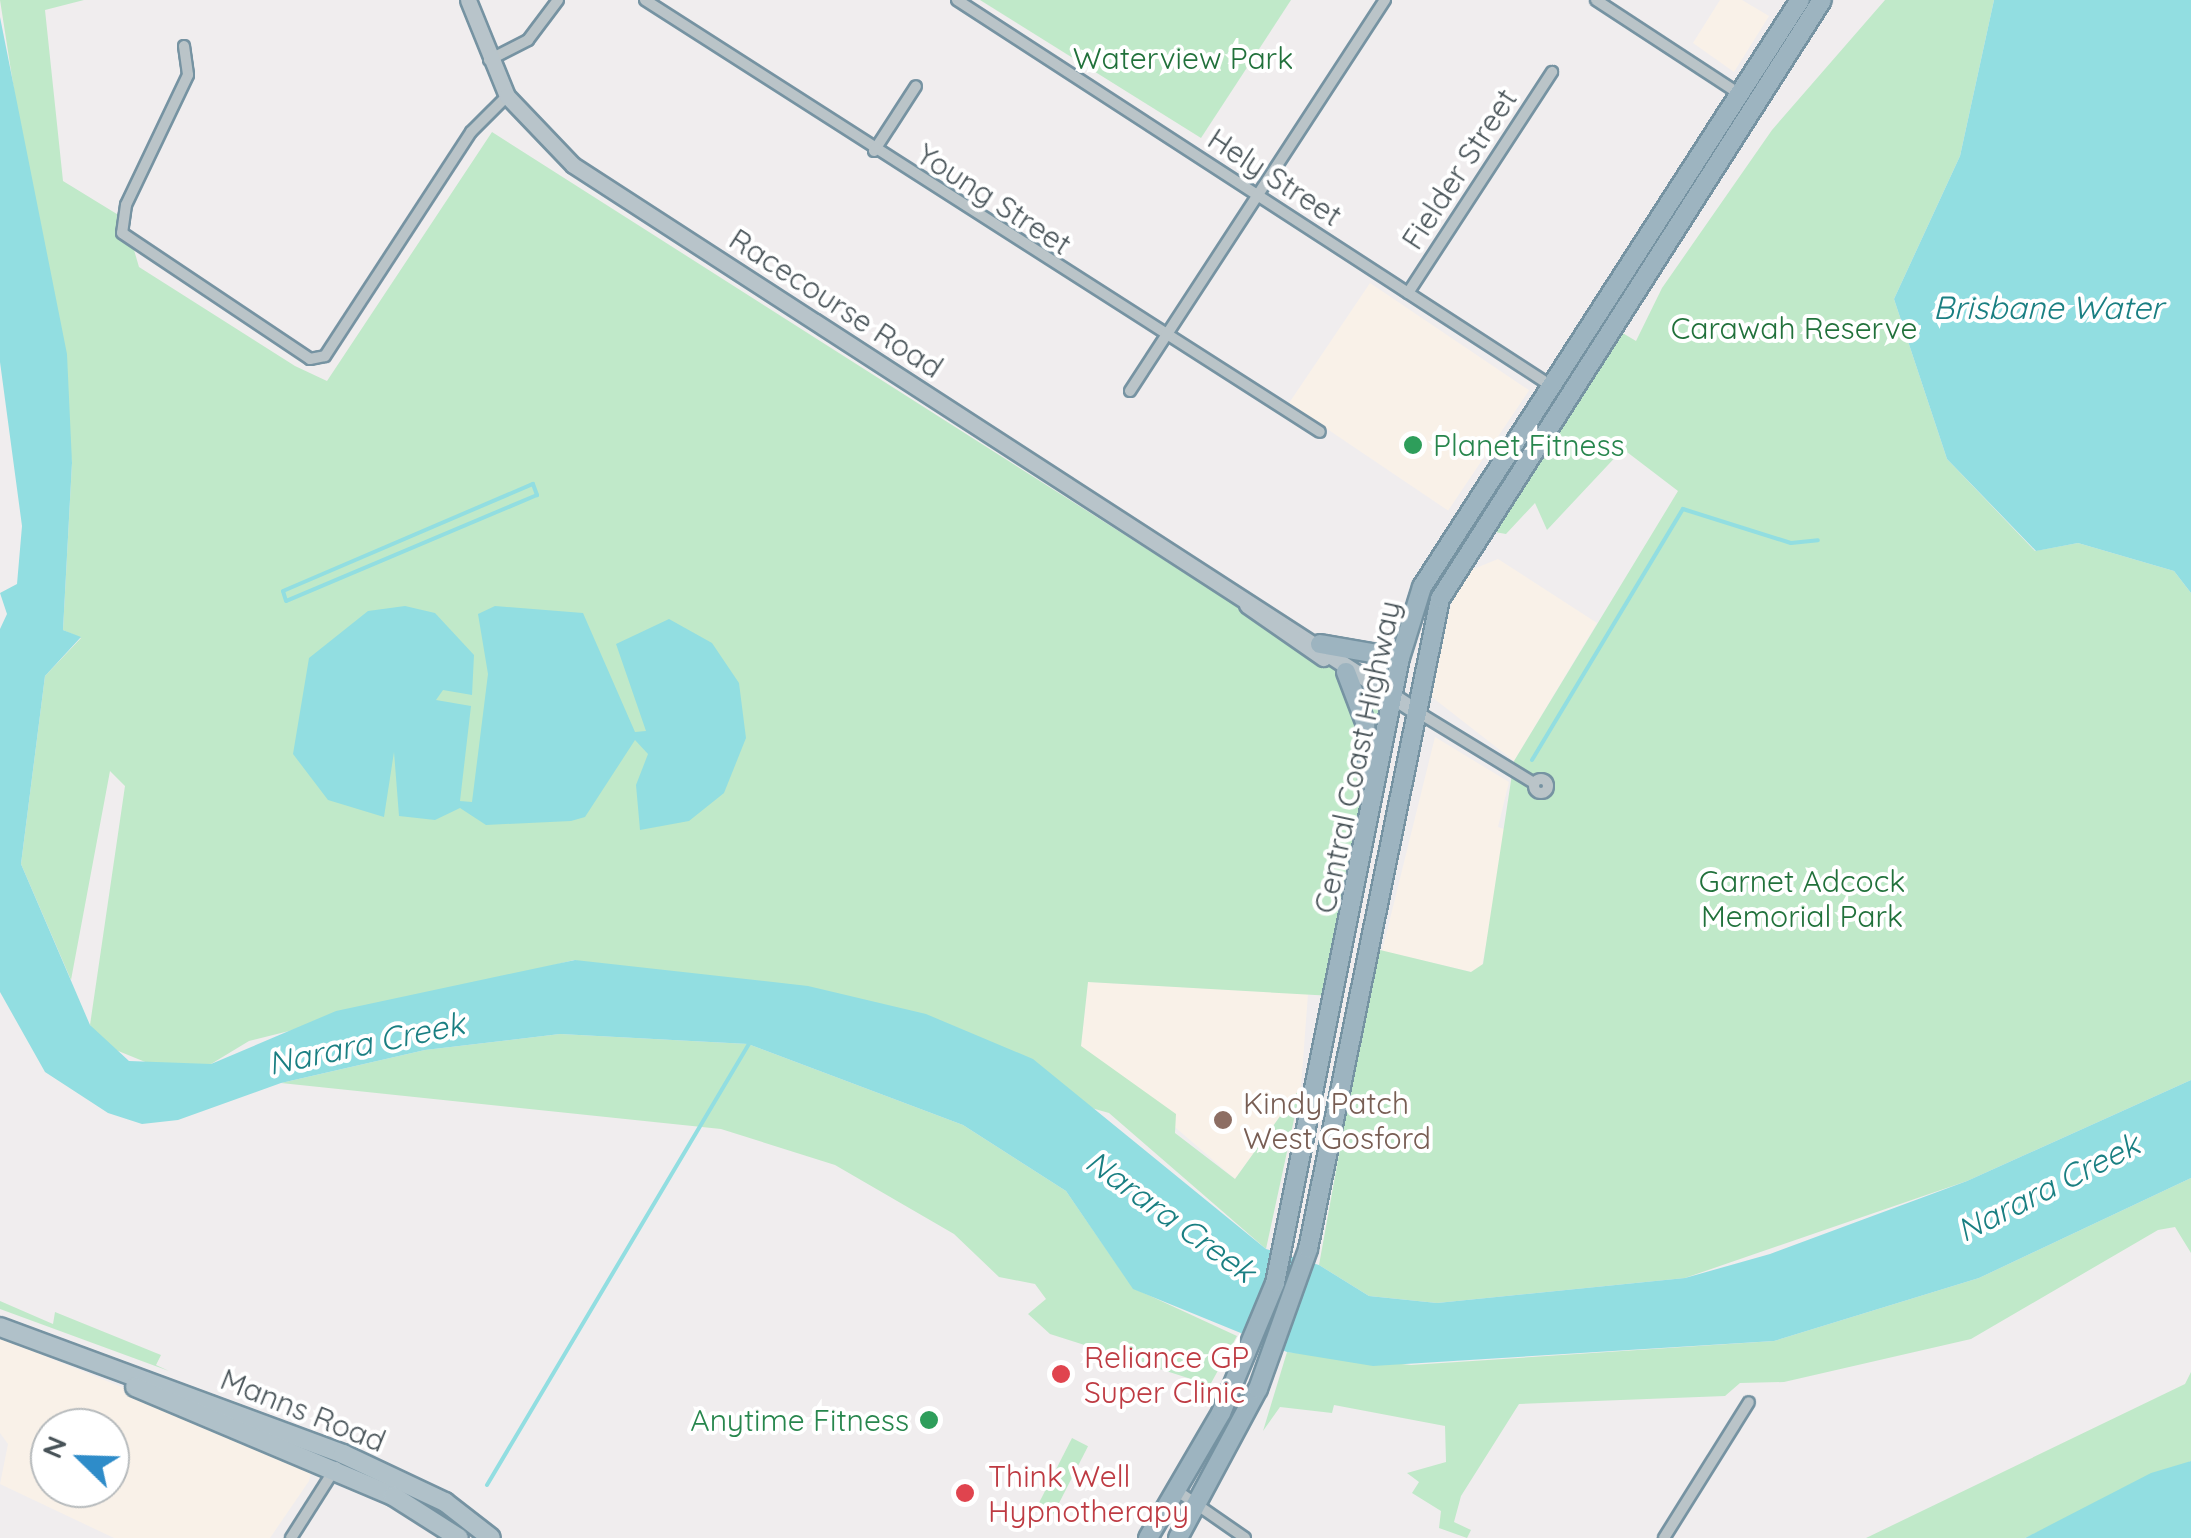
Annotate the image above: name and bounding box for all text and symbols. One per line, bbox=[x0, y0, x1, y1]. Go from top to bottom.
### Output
park label: Waterview Park bbox=[1073, 40, 1293, 76]
street label: Fielder Street bbox=[1394, 82, 1524, 256]
street label: Hely Street bbox=[1201, 120, 1349, 234]
street label: Young Street bbox=[910, 136, 1078, 262]
street label: Racecourse Road bbox=[723, 221, 949, 385]
water label: Brisbane Water bbox=[1933, 288, 2163, 326]
park label: Carawah Reserve bbox=[1671, 310, 1917, 346]
place label: Planet Fitness bbox=[1433, 427, 1625, 463]
marker: Planet Fitness bbox=[1402, 434, 1424, 456]
street label: Central Coast Highway bbox=[1306, 597, 1408, 917]
park label: Garnet Adcock Memorial Park bbox=[1699, 863, 1905, 934]
water label: Narara Creek bbox=[264, 1003, 468, 1083]
place label: Kindy Patch West Gosford bbox=[1243, 1085, 1431, 1156]
marker: Kindy Patch West Gosford bbox=[1212, 1109, 1234, 1131]
water label: Narara Creek bbox=[1950, 1125, 2146, 1249]
water label: Narara Creek bbox=[1079, 1142, 1263, 1290]
place label: Reliance GP Super Clinic bbox=[1084, 1339, 1249, 1410]
street label: Manns Road bbox=[215, 1361, 391, 1459]
marker: Reliance GP Super Clinic bbox=[1048, 1361, 1074, 1387]
place label: Anytime Fitness bbox=[690, 1402, 909, 1438]
north arrow bbox=[30, 1408, 130, 1508]
marker: Anytime Fitness bbox=[918, 1409, 940, 1431]
text: N bbox=[34, 1431, 74, 1463]
place label: Think Well Hypnotherapy bbox=[988, 1458, 1189, 1528]
marker: Think Well Hypnotherapy bbox=[952, 1480, 978, 1506]

